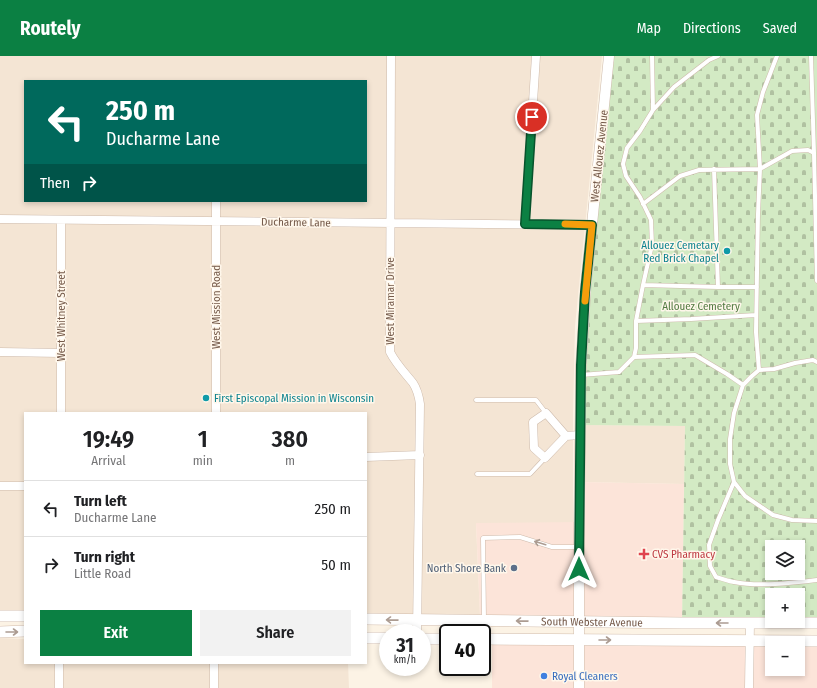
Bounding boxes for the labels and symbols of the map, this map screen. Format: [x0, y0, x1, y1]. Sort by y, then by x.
pin [515, 100, 549, 134]
street label: West Allouez Avenue [588, 109, 611, 203]
street label: Ducharme Lane [261, 215, 331, 230]
place label: Allouez Cemetary Red Brick Chapel [641, 239, 719, 265]
marker: Allouez Cemetary Red Brick Chapel [722, 246, 732, 256]
street label: West Miramar Drive [384, 257, 397, 345]
street label: West Mission Road [210, 265, 223, 349]
street label: West Whitney Street [55, 270, 68, 361]
park label: Allouez Cemetery [662, 300, 740, 313]
place label: First Episcopal Mission in Wisconsin [214, 392, 374, 405]
marker: First Episcopal Mission in Wisconsin [201, 393, 211, 403]
one-way arrow [534, 539, 547, 546]
position arrow [558, 548, 600, 590]
place label: CVS Pharmacy [652, 548, 715, 561]
marker: CVS Pharmacy [639, 549, 649, 559]
place label: North Shore Bank [427, 562, 507, 575]
marker: North Shore Bank [509, 563, 519, 573]
street label: South Webster Avenue [541, 615, 643, 630]
one-way arrow [386, 616, 399, 624]
one-way arrow [516, 617, 529, 625]
one-way arrow [716, 619, 729, 627]
speed limit sign: 40 [439, 624, 491, 676]
one-way arrow [6, 628, 19, 635]
one-way arrow [598, 636, 611, 644]
place label: Royal Cleaners [552, 670, 618, 683]
marker: Royal Cleaners [539, 671, 549, 681]

